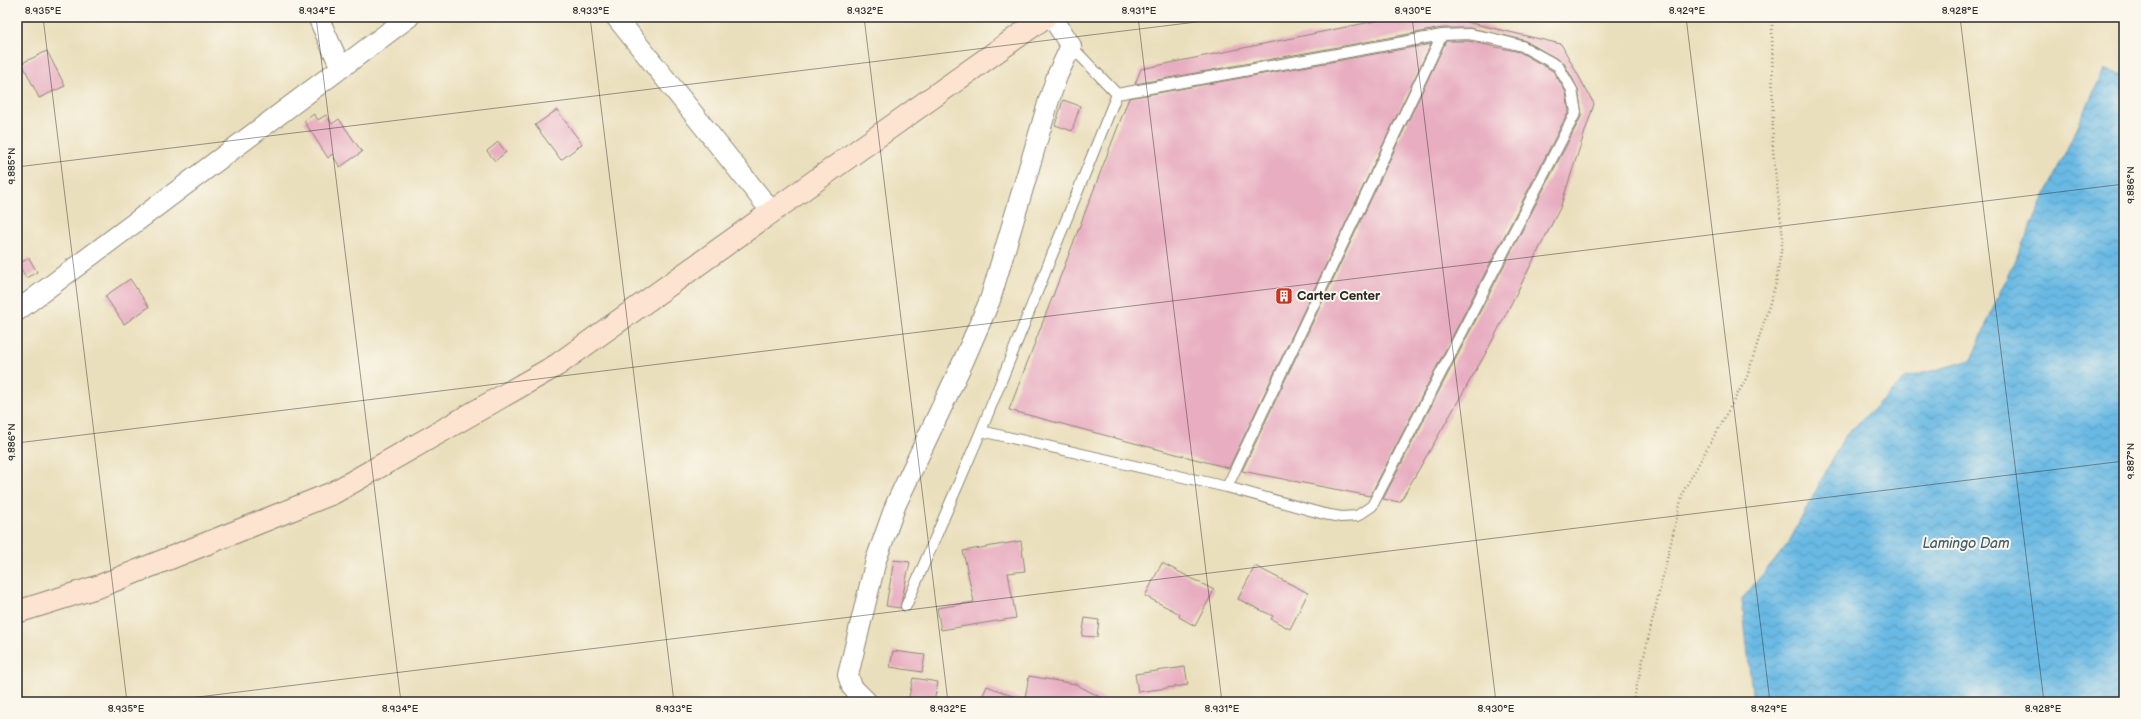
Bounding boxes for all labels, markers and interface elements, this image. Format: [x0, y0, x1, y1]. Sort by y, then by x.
text: 8.935°E [25, 5, 62, 17]
text: 8.934°E [299, 5, 336, 17]
text: 8.933°E [573, 5, 610, 17]
text: 8.932°E [847, 5, 884, 17]
text: 8.931°E [1122, 5, 1157, 17]
text: 8.930°E [1395, 5, 1432, 17]
text: 8.929°E [1669, 5, 1706, 17]
text: 8.928°E [1942, 5, 1979, 17]
text: 9.885°N [6, 147, 18, 185]
text: 9.886°N [2125, 166, 2137, 204]
building icon: Carter Center [1274, 286, 1294, 306]
place label: Carter Center [1297, 288, 1381, 304]
text: 9.886°N [6, 423, 18, 461]
text: 9.887°N [2125, 443, 2137, 479]
water label: Lamingo Dam [1922, 535, 2010, 552]
text: 8.935°E [108, 703, 145, 715]
text: 8.934°E [382, 703, 419, 715]
text: 8.933°E [656, 703, 693, 715]
text: 8.932°E [930, 703, 967, 715]
text: 8.931°E [1205, 703, 1240, 715]
text: 8.930°E [1478, 703, 1515, 715]
text: 8.929°E [1751, 703, 1788, 715]
text: 8.928°E [2025, 703, 2062, 715]

